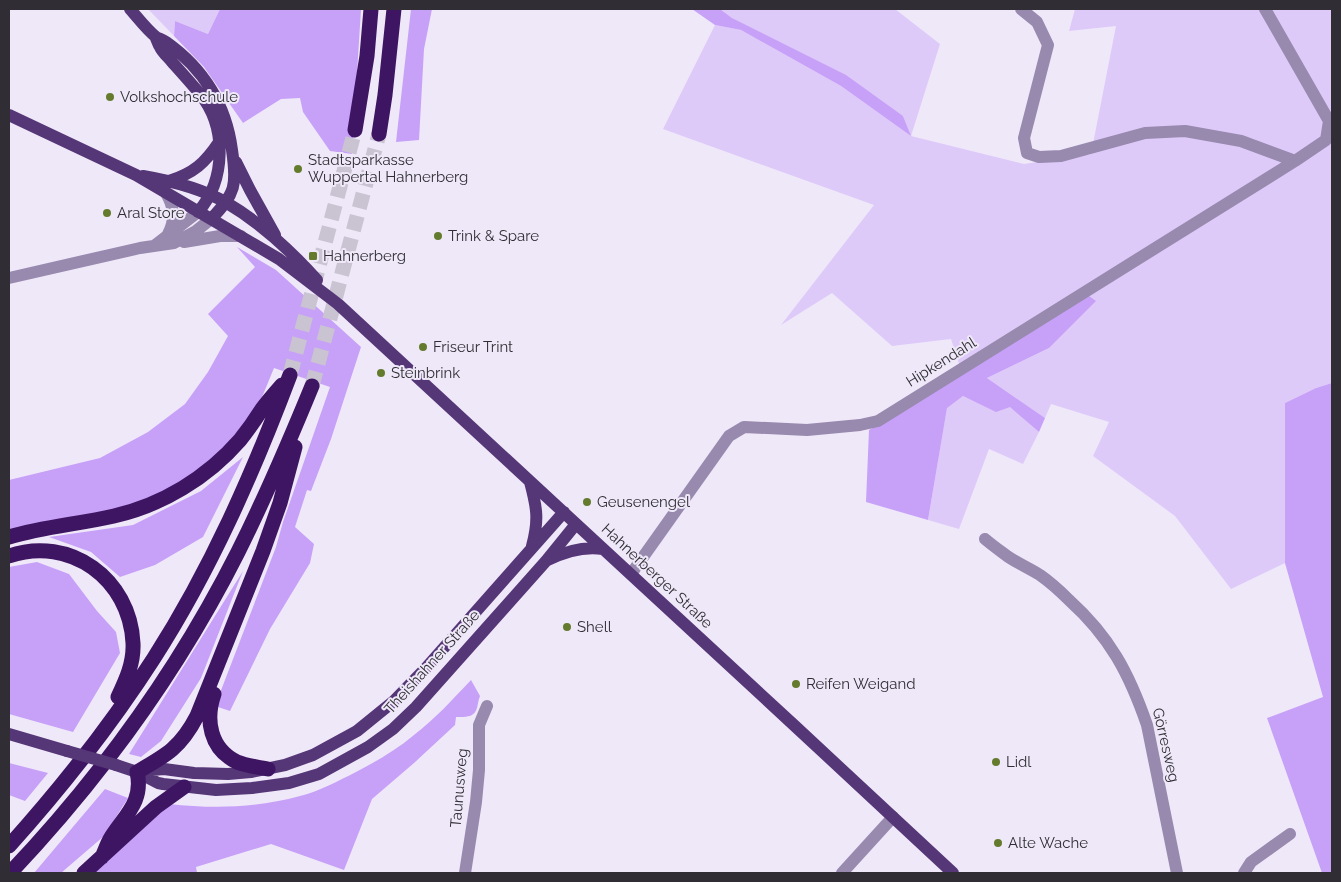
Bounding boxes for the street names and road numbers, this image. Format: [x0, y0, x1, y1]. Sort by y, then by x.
street label: Hipkendahl [903, 333, 980, 391]
street label: Hahnerberger Straße [598, 520, 716, 632]
street label: Theishahner Straße [381, 606, 484, 718]
street label: Görresweg [1149, 706, 1183, 784]
street label: Taunusweg [447, 748, 471, 828]

